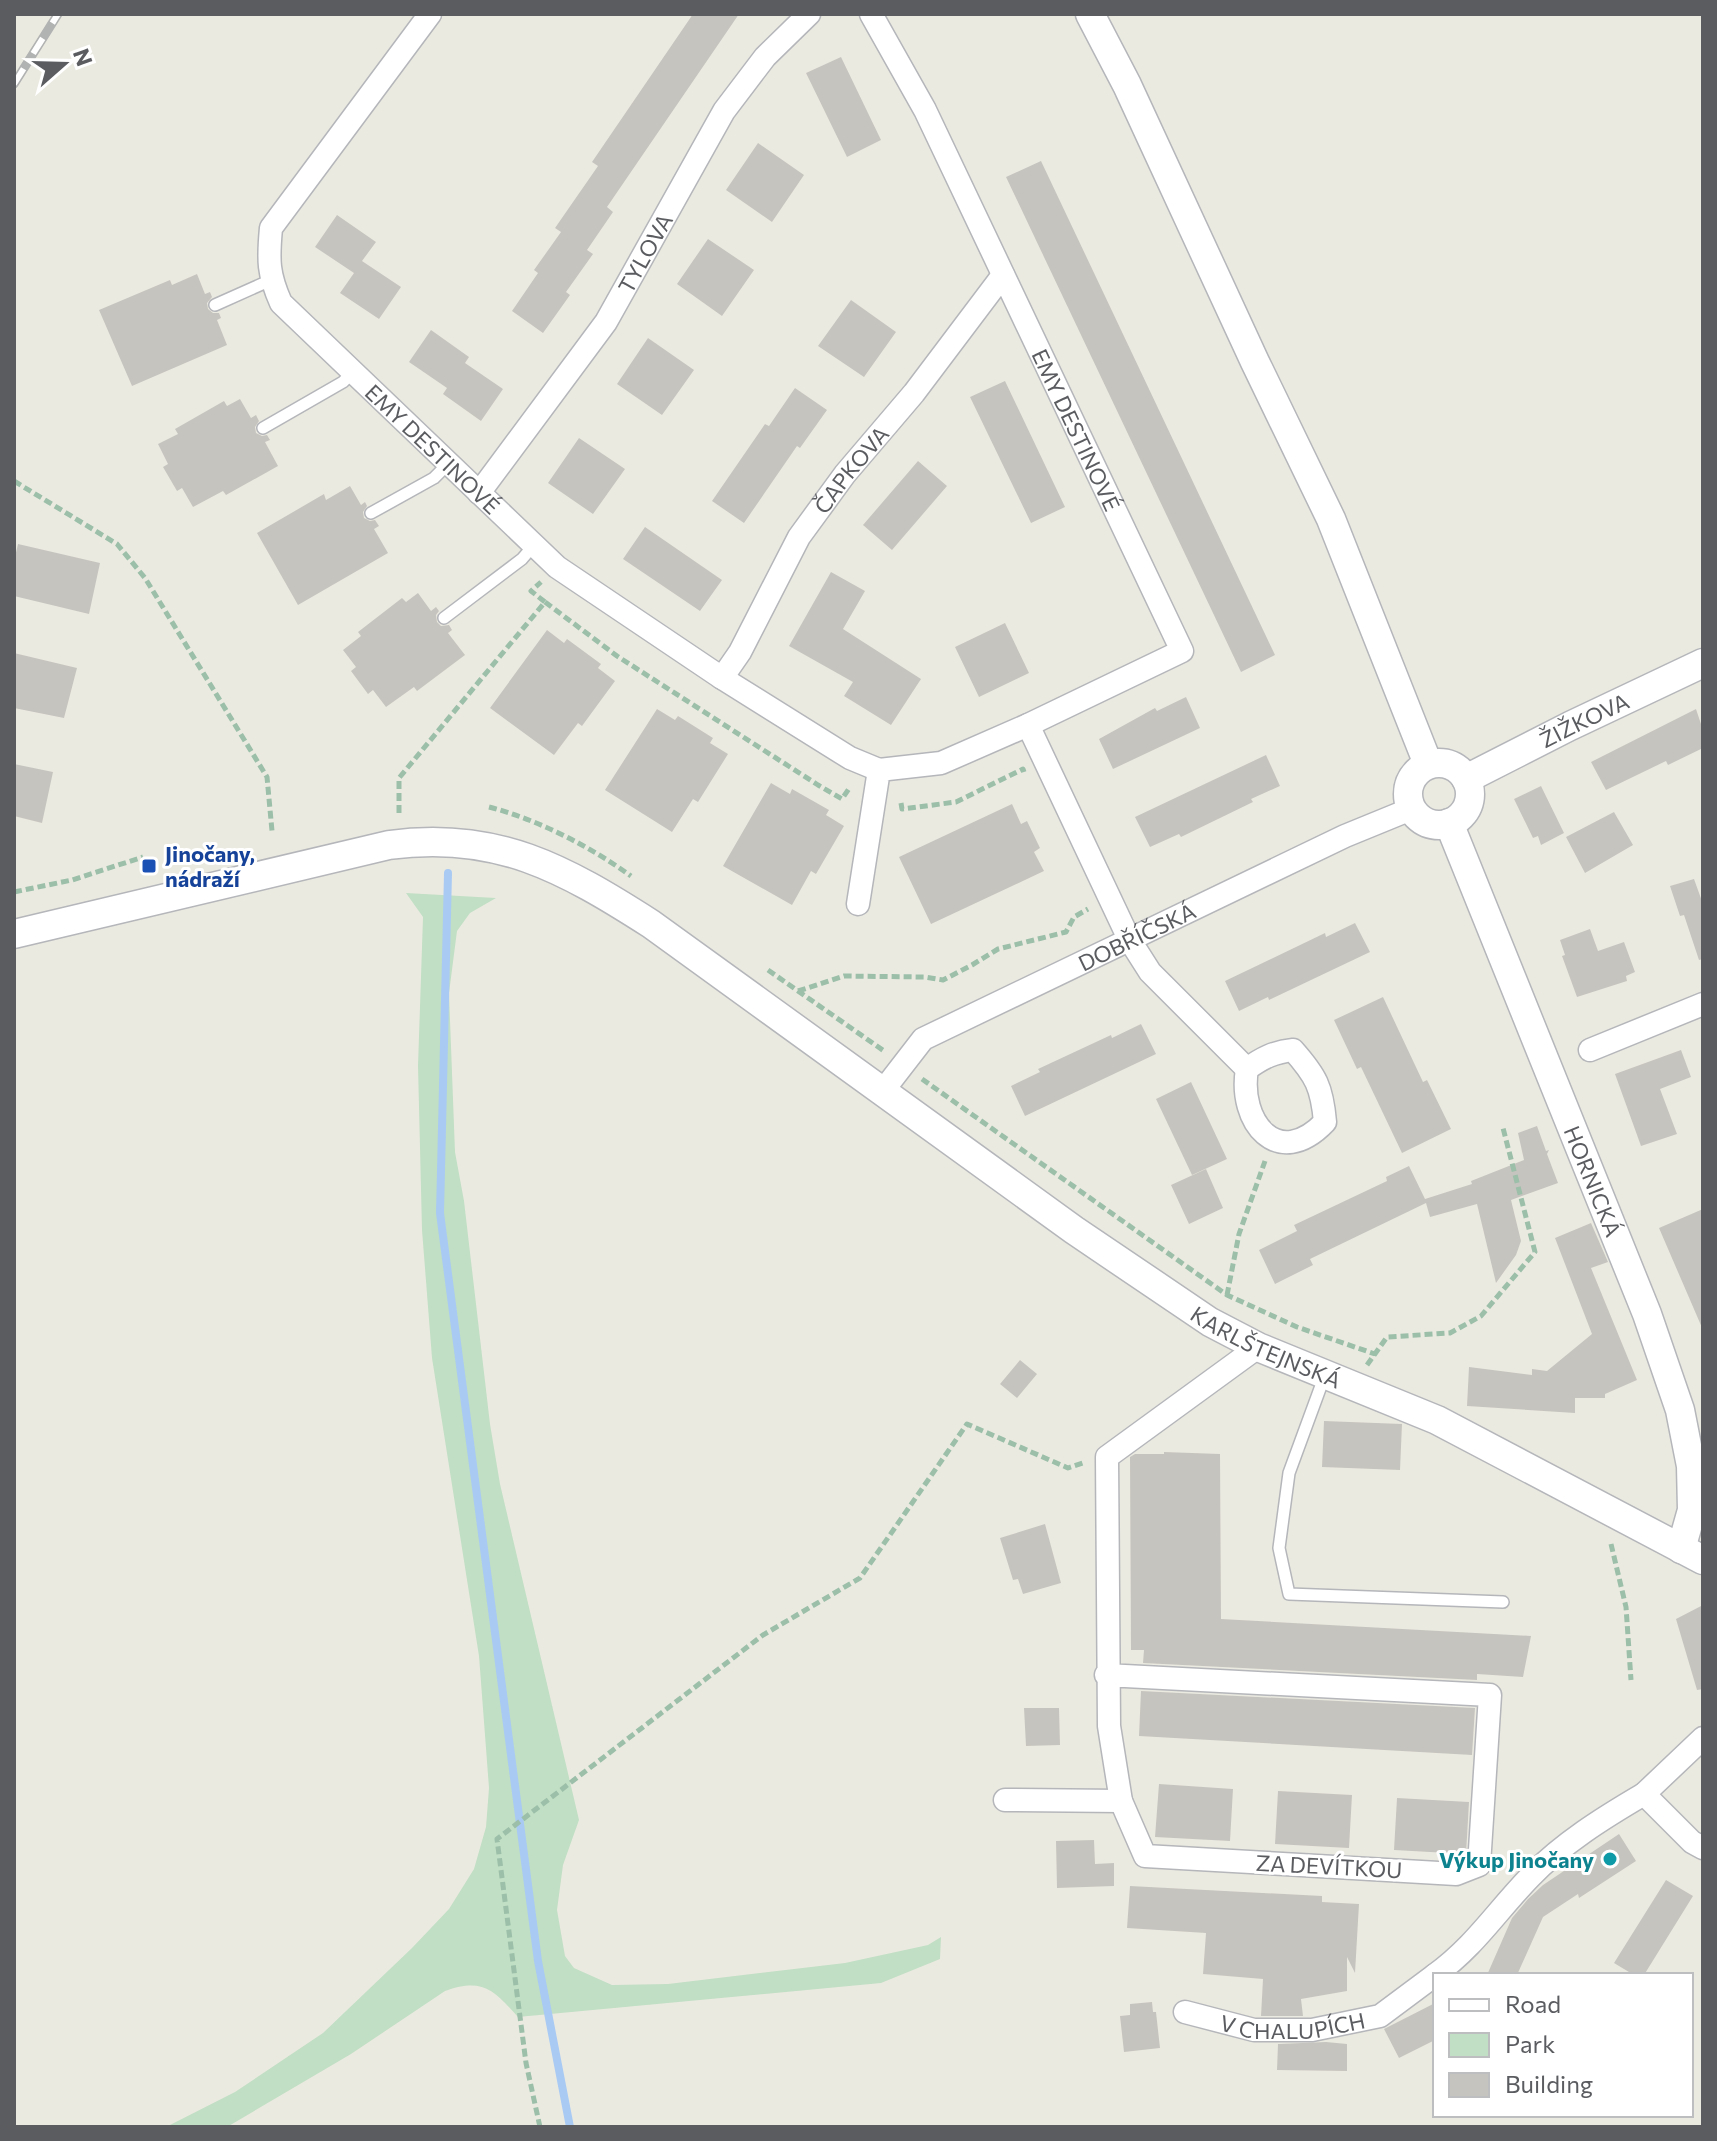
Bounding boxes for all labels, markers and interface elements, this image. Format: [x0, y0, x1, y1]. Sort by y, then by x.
north arrow [24, 24, 104, 104]
text: N [68, 45, 99, 69]
street label: TYLOVA [612, 209, 678, 298]
street label: EMY DESTINOVÉ [1027, 344, 1127, 515]
street label: EMY DESTINOVÉ [360, 378, 506, 519]
street label: ČAPKOVA [808, 420, 894, 518]
street label: ŽIŽKOVA [1535, 687, 1633, 753]
place label: Jinočany, nádraží [165, 840, 255, 892]
marker: Jinočany, nádraží [140, 857, 158, 875]
street label: DOBŘÍČSKÁ [1073, 897, 1200, 976]
street label: HORNICKÁ [1559, 1122, 1628, 1240]
street label: KARLŠTEJNSKÁ [1186, 1300, 1345, 1393]
place label: Výkup Jinočany [1439, 1846, 1594, 1873]
street label: ZA DEVÍTKOU [1255, 1849, 1403, 1883]
marker: Výkup Jinočany [1601, 1850, 1619, 1868]
legend [1433, 1973, 1693, 2117]
text: Road [1505, 1989, 1561, 2018]
street label: V CHALUPÍCH [1217, 2006, 1367, 2044]
text: Park [1505, 2029, 1555, 2058]
text: Building [1505, 2069, 1593, 2098]

